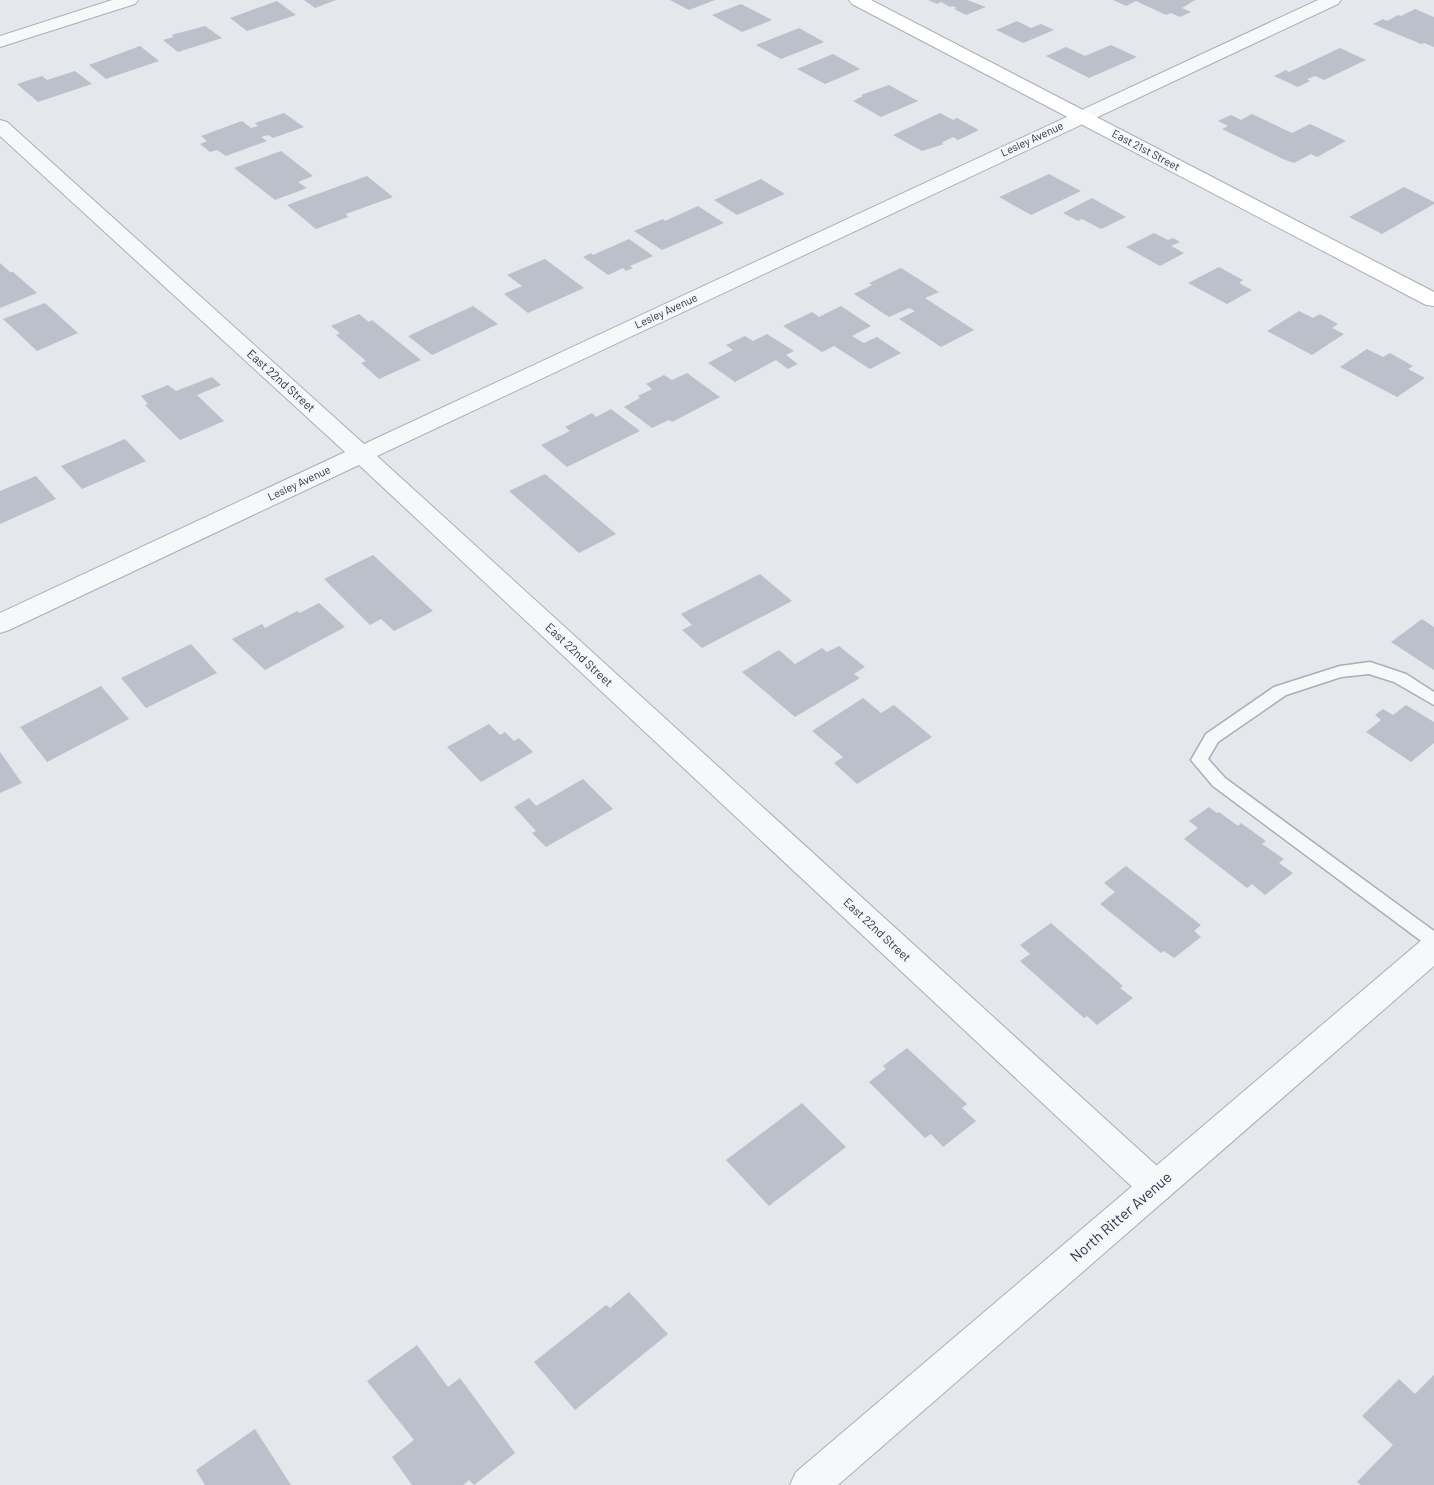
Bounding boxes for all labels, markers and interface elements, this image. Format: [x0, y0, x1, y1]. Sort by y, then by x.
street label: Lesley Avenue [998, 118, 1065, 159]
street label: East 21st Street [1110, 126, 1182, 173]
street label: Lesley Avenue [632, 290, 699, 331]
street label: East 22nd Street [245, 346, 319, 415]
street label: Lesley Avenue [265, 462, 332, 503]
street label: East 22nd Street [543, 620, 616, 689]
street label: East 22nd Street [841, 895, 914, 964]
street label: North Ritter Avenue [1066, 1167, 1175, 1265]

